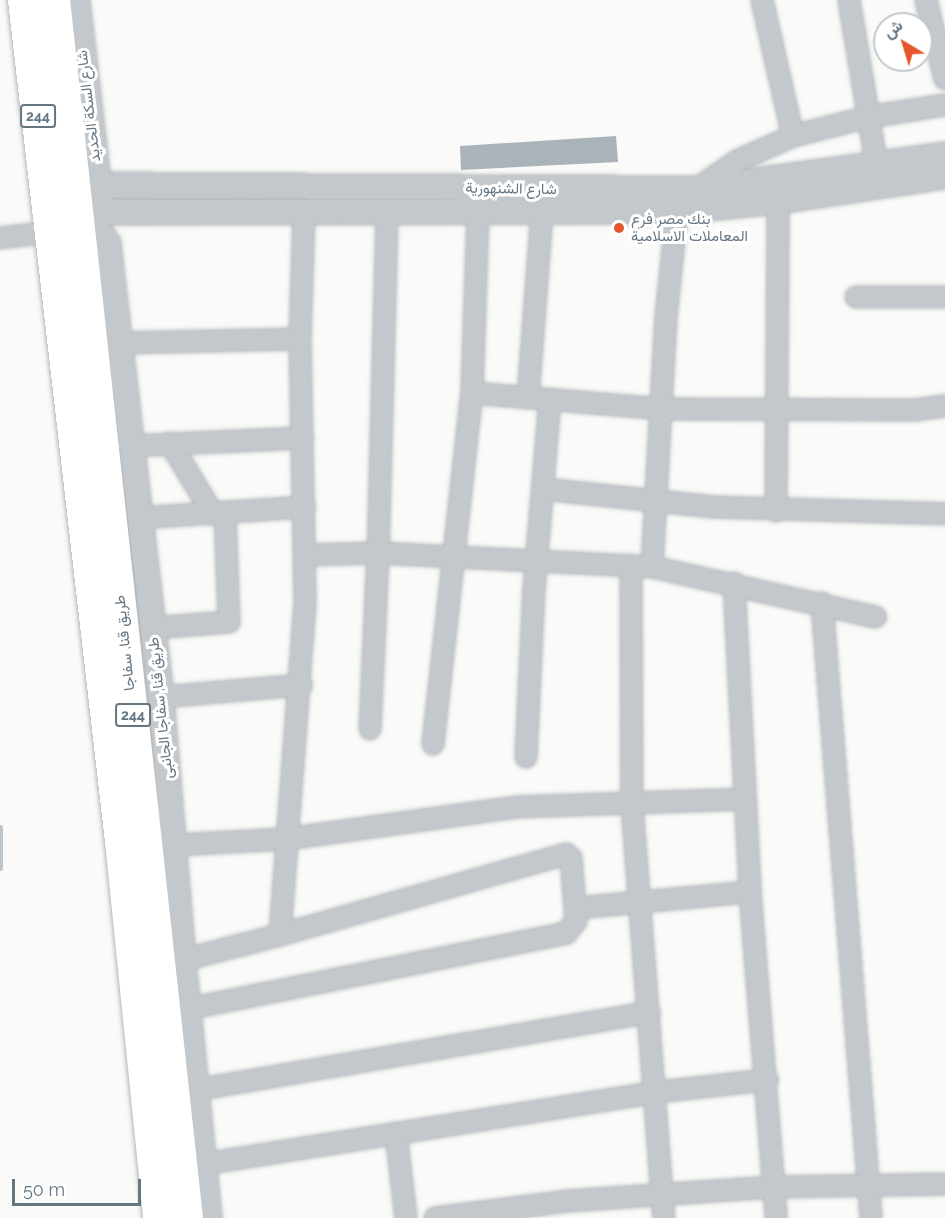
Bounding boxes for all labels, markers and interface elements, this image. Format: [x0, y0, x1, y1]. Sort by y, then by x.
north arrow [873, 12, 933, 72]
text: ش [879, 16, 906, 42]
street label: شارع السكة الحديد [73, 49, 105, 163]
road number: 244 [20, 105, 56, 127]
street label: شارع الشنهورية [465, 179, 557, 199]
place label: بنك مصر فرع المعاملات الاسلامية [631, 210, 748, 245]
marker: بنك مصر فرع المعاملات الاسلامية [612, 221, 626, 235]
street label: طريق قنا, سفاجا [111, 594, 139, 692]
street label: طريق قنا, سفاجا الجانبى [145, 636, 177, 780]
road number: 244 [115, 704, 151, 726]
scale bar [15, 1167, 144, 1205]
text: 50 m [23, 1179, 65, 1200]

